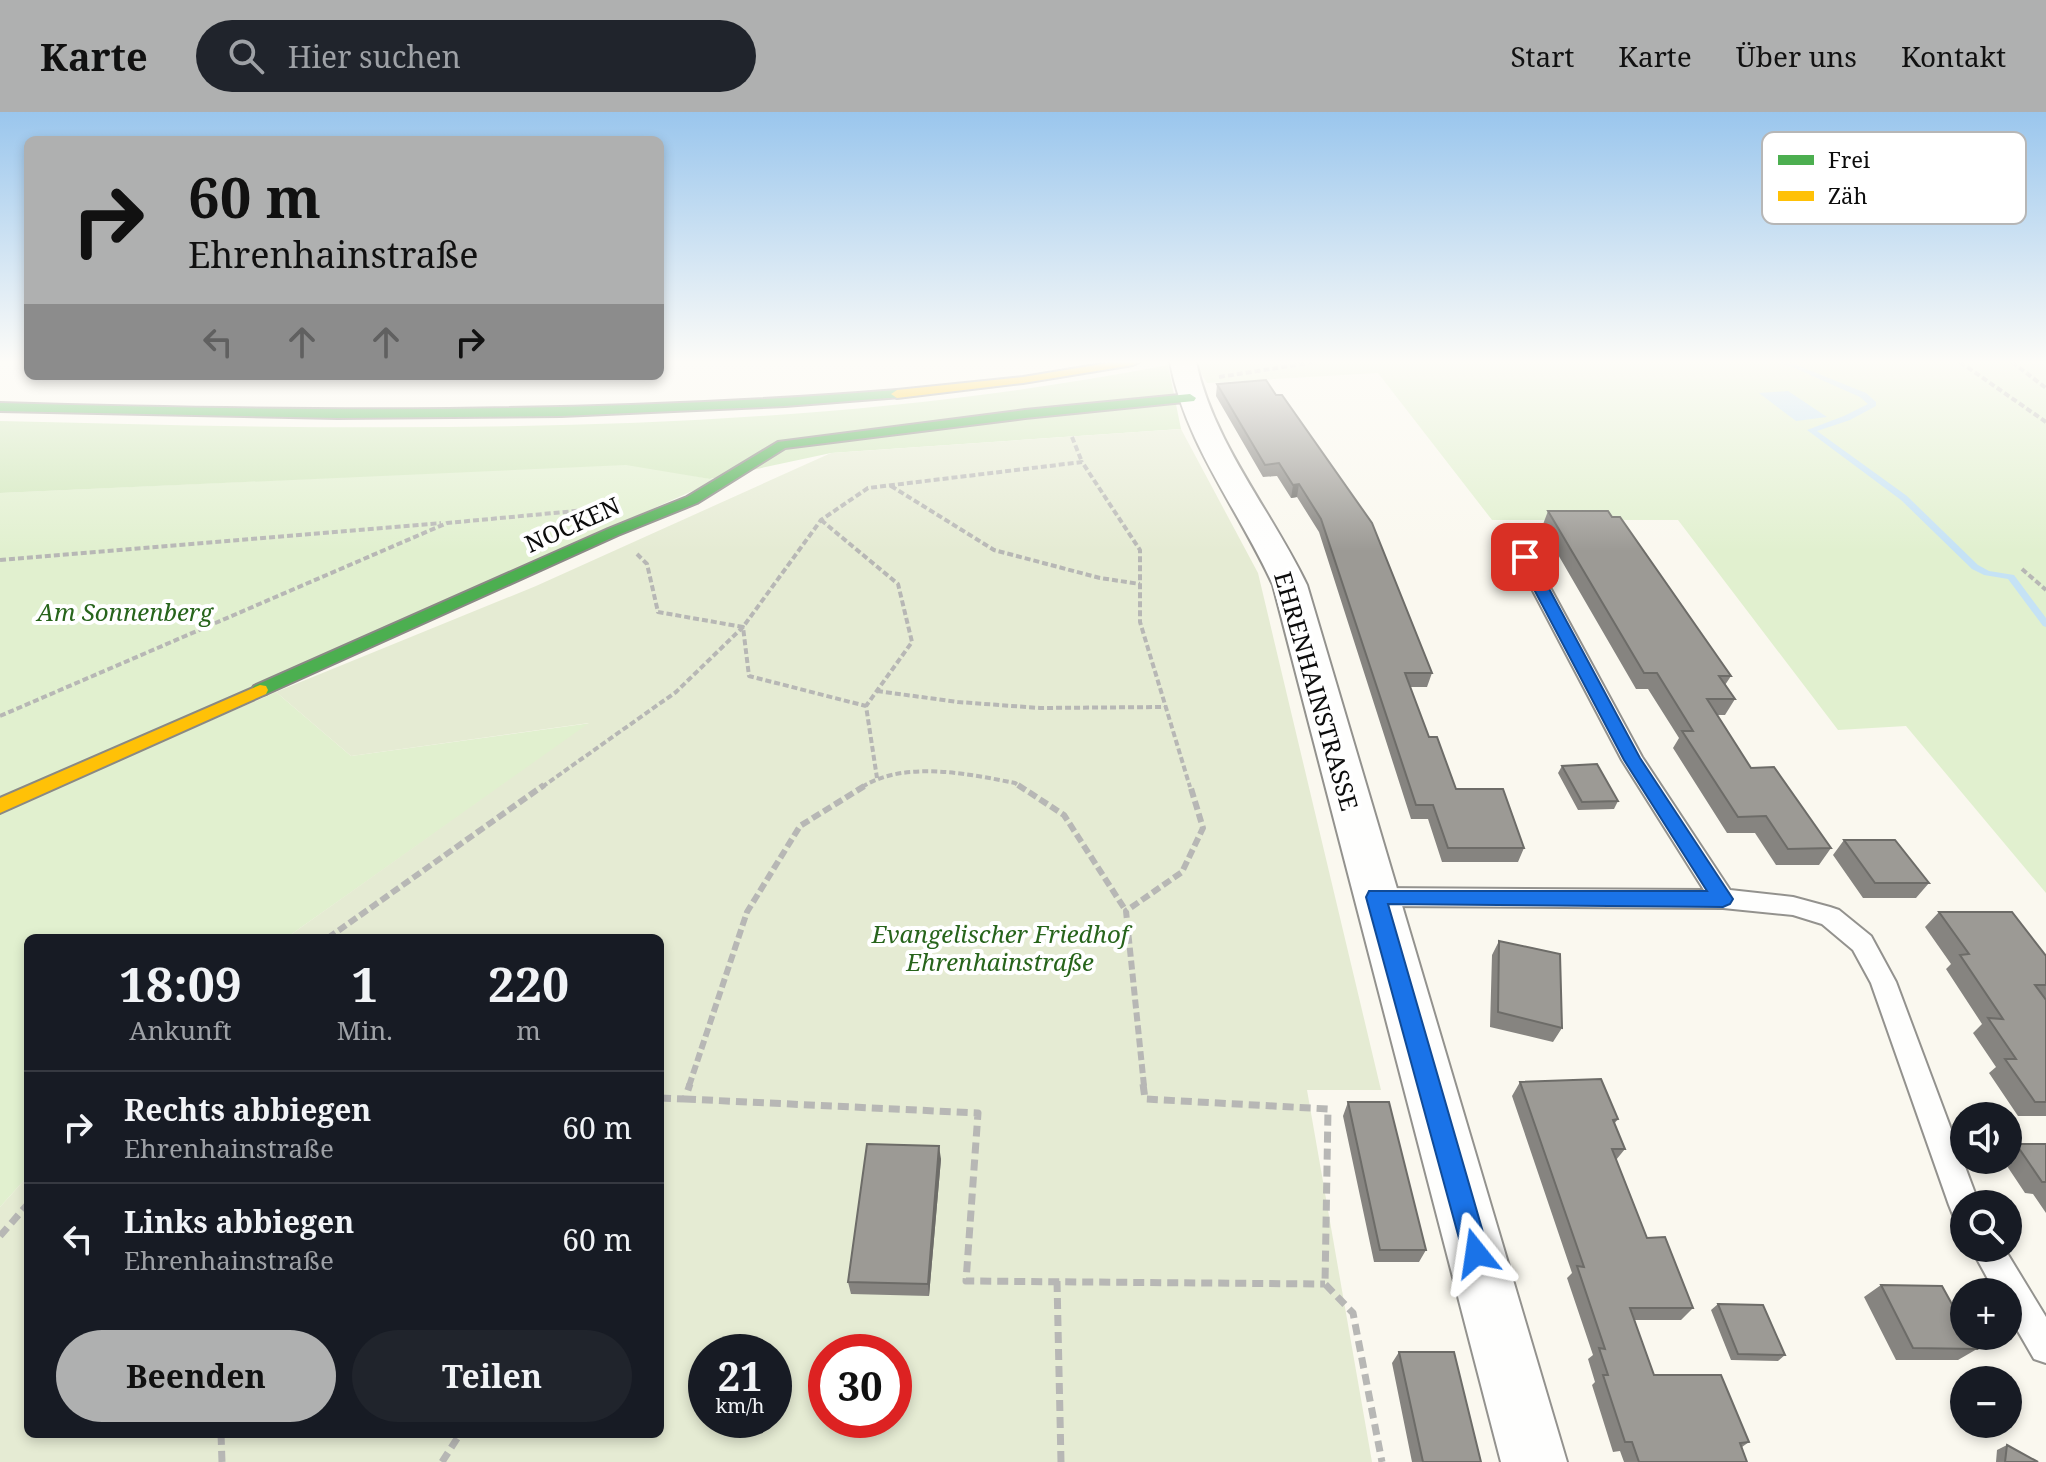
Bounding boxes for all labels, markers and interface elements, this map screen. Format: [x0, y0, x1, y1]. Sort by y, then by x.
search box [196, 20, 756, 92]
text: Karte [40, 30, 148, 82]
icon: search [224, 34, 268, 78]
text: Hier suchen [288, 36, 461, 77]
text: Start [1510, 37, 1574, 75]
text: Karte [1618, 37, 1692, 75]
text: Über uns [1736, 37, 1857, 75]
text: Kontakt [1901, 37, 2006, 75]
legend [1762, 132, 2026, 224]
text: Frei [1828, 144, 1870, 174]
text: 60 m [188, 158, 321, 234]
icon: right [56, 168, 160, 272]
text: Zäh [1828, 180, 1867, 210]
text: Ehrenhainstraße [188, 230, 479, 279]
icon: left [196, 320, 240, 364]
icon: ahead [280, 320, 324, 364]
icon: ahead [364, 320, 408, 364]
icon: right [448, 320, 492, 364]
street label: NOCKEN [519, 488, 625, 560]
pin [1491, 523, 1559, 591]
icon: arrive [1503, 535, 1547, 579]
street label: EHRENHAINSTRASSE [1267, 568, 1367, 814]
park label: Am Sonnenberg [35, 595, 215, 628]
park label: Evangelischer Friedhof Ehrenhainstraße [871, 917, 1133, 978]
text: 18:09 [119, 951, 242, 1016]
text: 1 [351, 951, 378, 1016]
text: 220 [488, 951, 569, 1016]
text: Ankunft [129, 1012, 232, 1048]
text: Min. [337, 1012, 393, 1048]
text: m [516, 1012, 541, 1048]
text: Rechts abbiegen [124, 1089, 371, 1130]
map controls [1950, 1102, 2022, 1438]
button: sound [1950, 1102, 2022, 1174]
icon: right [56, 1105, 100, 1149]
text: 60 m [562, 1107, 632, 1148]
text: Ehrenhainstraße [124, 1130, 334, 1166]
button: search [1950, 1190, 2022, 1262]
text: Links abbiegen [124, 1201, 354, 1242]
position arrow [1434, 1211, 1518, 1295]
icon: left [56, 1217, 100, 1261]
text: 60 m [562, 1219, 632, 1260]
text: Ehrenhainstraße [124, 1242, 334, 1278]
button: + [1950, 1278, 2022, 1350]
button: Beenden [56, 1330, 336, 1422]
button: Teilen [352, 1330, 632, 1422]
speed limit sign: 30 [808, 1334, 912, 1438]
text: 21 [717, 1348, 763, 1403]
button: − [1950, 1366, 2022, 1438]
text: km/h [715, 1392, 765, 1419]

